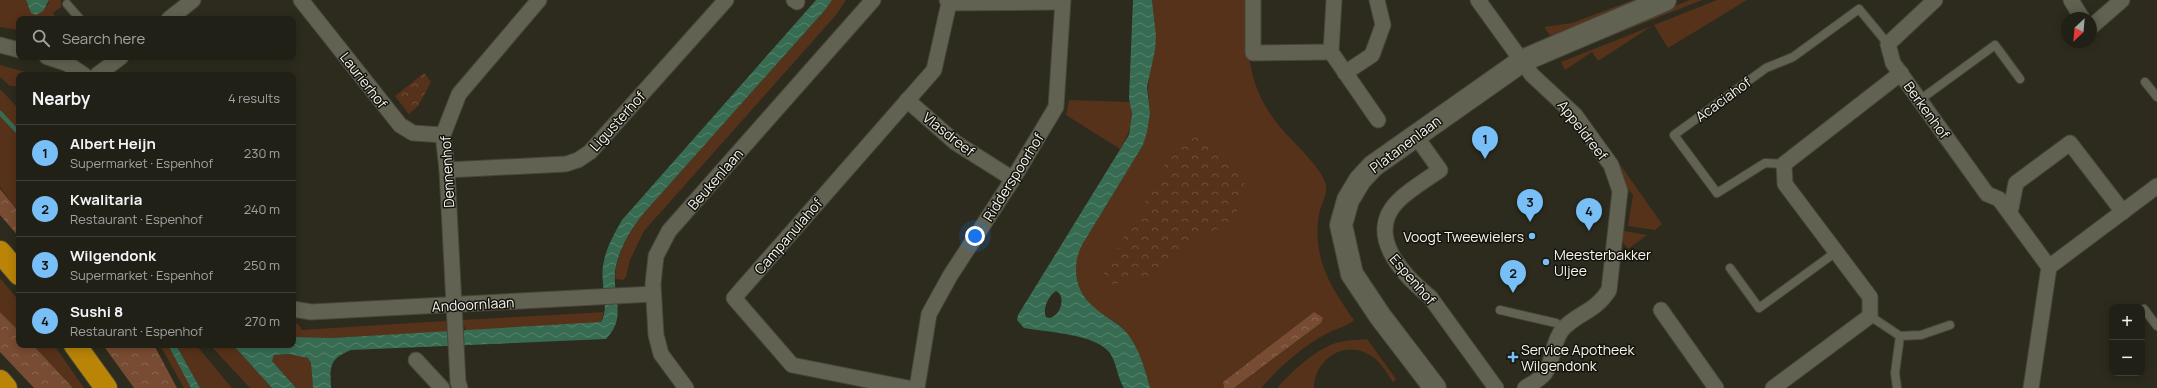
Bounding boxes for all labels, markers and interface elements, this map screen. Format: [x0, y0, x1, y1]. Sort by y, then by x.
north arrow [2061, 12, 2097, 48]
search box [16, 16, 296, 60]
icon: search [30, 27, 52, 49]
text: Search here [62, 28, 145, 49]
street label: Laurierhof [336, 48, 392, 112]
street label: Acaciahof [1691, 72, 1755, 126]
street label: Berkenhof [1900, 78, 1954, 142]
text: Nearby [32, 87, 90, 110]
street label: Ligusterhof [585, 87, 649, 155]
text: 4 results [228, 89, 280, 107]
street label: Appeldreef [1554, 96, 1612, 164]
street label: Vlasdreef [919, 108, 979, 160]
street label: Platanenlaan [1366, 111, 1444, 177]
pin: 1 [1472, 126, 1498, 159]
street label: Ridderspoorhof [978, 129, 1048, 225]
text: Albert Heijn [70, 133, 156, 154]
street label: Dennenhof [436, 136, 458, 208]
text: 1 [42, 144, 48, 162]
text: 230 m [244, 144, 280, 162]
street label: Beukenlaan [683, 144, 747, 214]
text: Supermarket · Espenhof [70, 154, 213, 172]
text: Kwalitaria [70, 189, 142, 210]
pin: 3 [1517, 189, 1543, 222]
street label: Campanulahof [750, 194, 826, 278]
pin: 4 [1576, 198, 1602, 231]
text: 2 [41, 200, 49, 218]
text: 240 m [244, 200, 280, 218]
text: Restaurant · Espenhof [70, 210, 203, 228]
your location [965, 226, 985, 246]
place label: Voogt Tweewielers [1403, 227, 1524, 246]
marker: Voogt Tweewielers [1527, 231, 1537, 241]
text: Wilgendonk [70, 245, 156, 266]
place label: Meesterbakker Uljee [1554, 245, 1651, 280]
street label: Espenhof [1386, 250, 1440, 308]
text: 3 [41, 256, 49, 274]
text: 250 m [244, 256, 280, 274]
marker: Meesterbakker Uljee [1541, 257, 1551, 267]
pin: 2 [1500, 260, 1526, 293]
text: Supermarket · Espenhof [70, 266, 213, 284]
street label: Andoornlaan [431, 292, 515, 316]
text: Sushi 8 [70, 301, 123, 322]
map controls [2109, 304, 2145, 376]
button: + [2109, 304, 2145, 340]
text: 4 [41, 312, 49, 330]
text: 270 m [245, 312, 280, 330]
text: Restaurant · Espenhof [70, 322, 203, 340]
place label: Service Apotheek Wilgendonk [1521, 340, 1635, 375]
button: − [2109, 340, 2145, 376]
marker: Service Apotheek Wilgendonk [1508, 352, 1518, 362]

